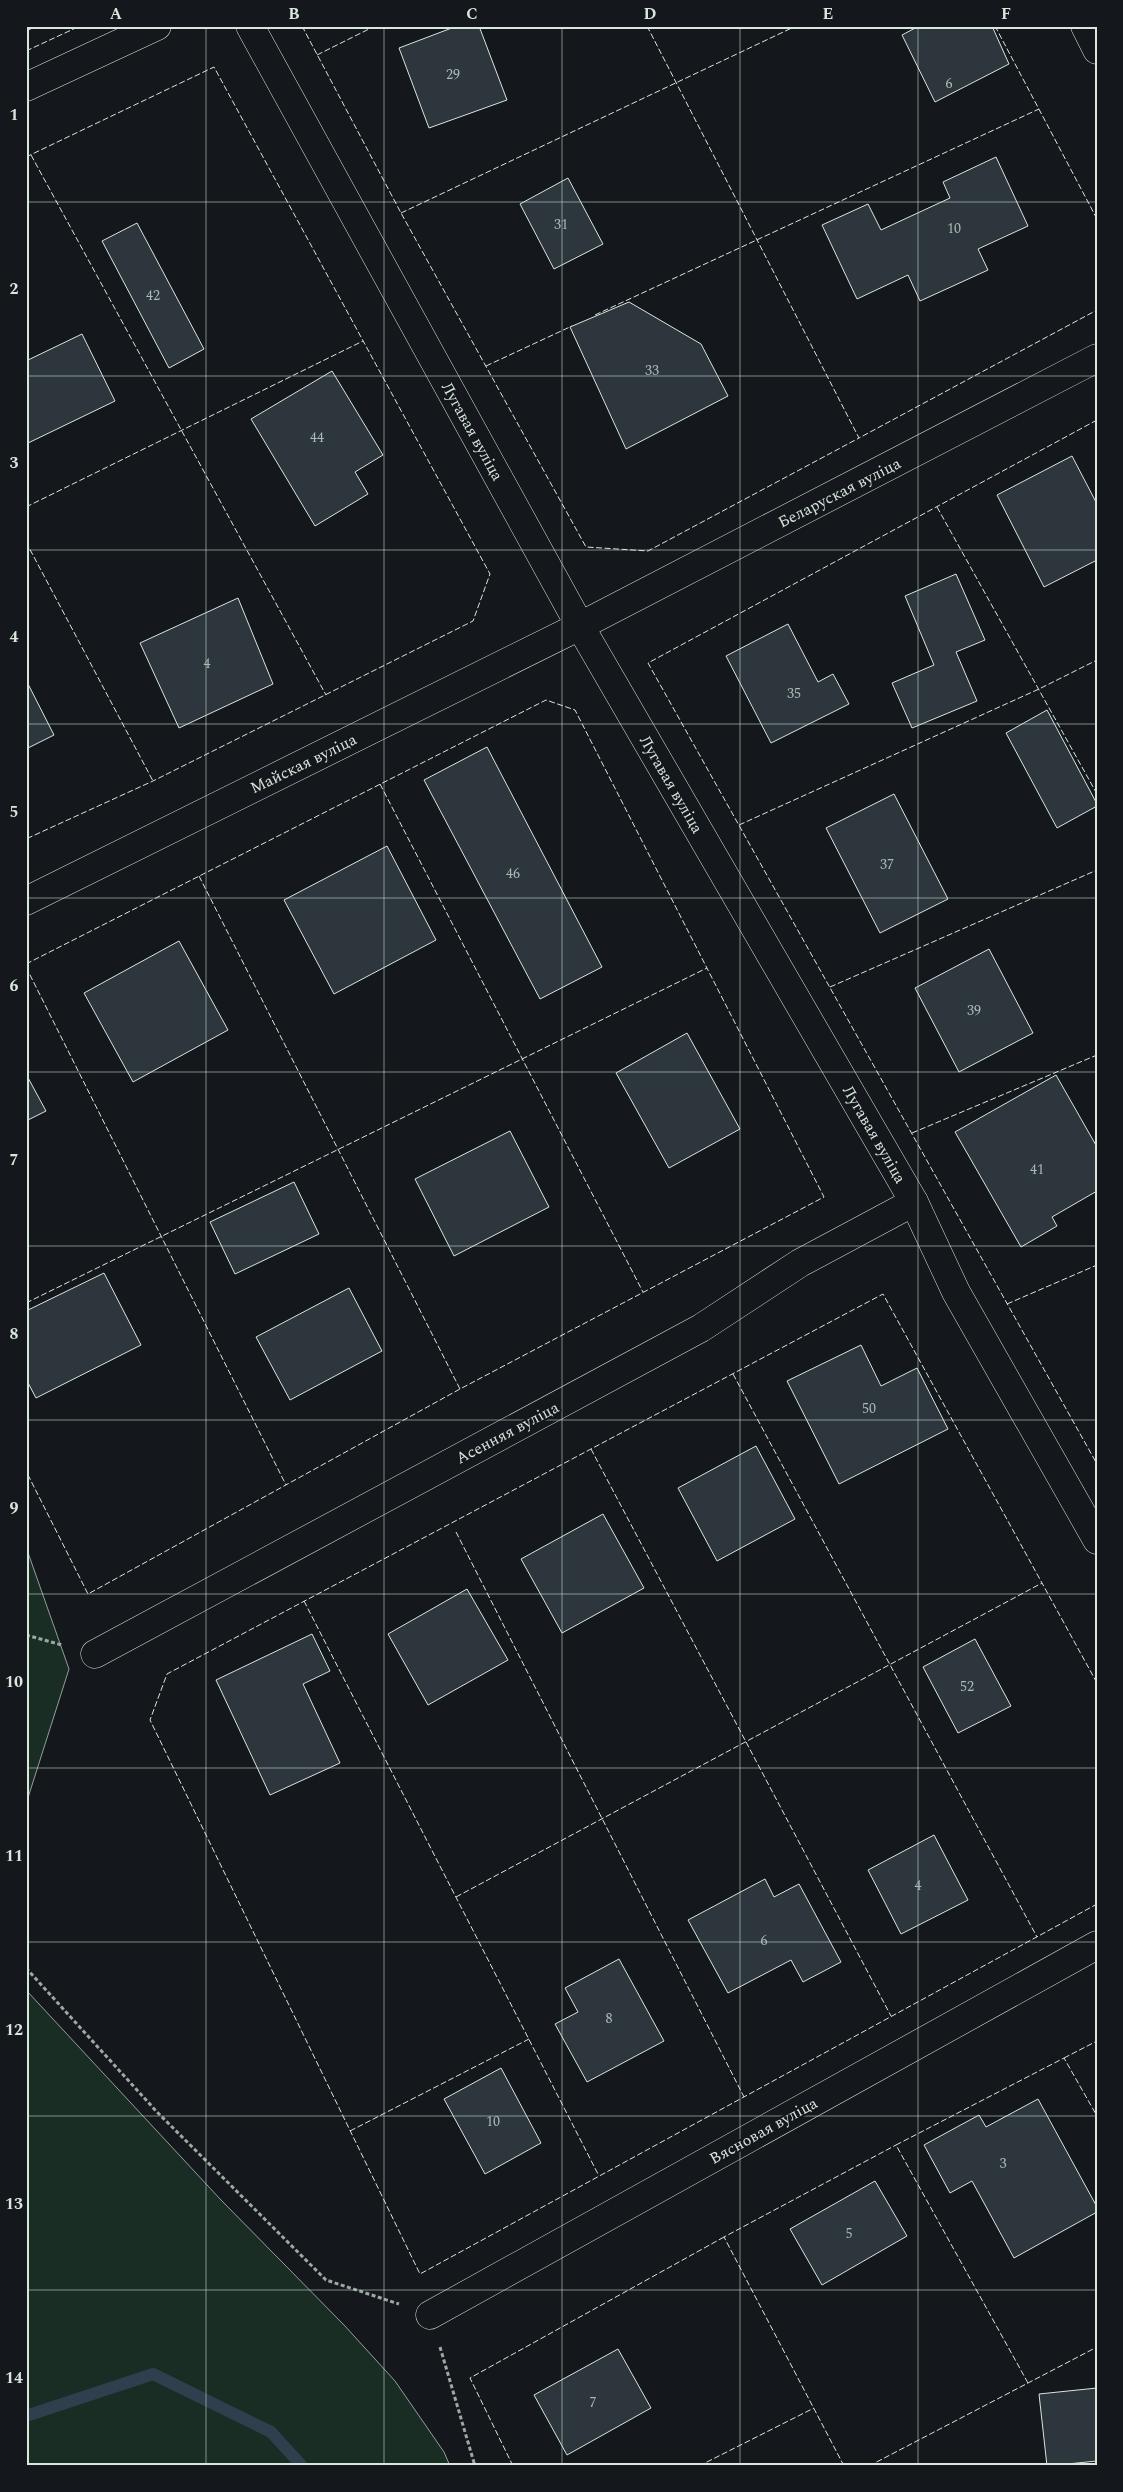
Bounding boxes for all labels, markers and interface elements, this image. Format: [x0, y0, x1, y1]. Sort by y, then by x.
text: A [110, 2, 123, 26]
text: B [288, 2, 300, 26]
text: C [466, 2, 478, 26]
text: D [644, 2, 657, 26]
text: E [823, 2, 833, 26]
text: F [1001, 2, 1011, 26]
house number: 29 [446, 64, 460, 85]
house number: 6 [946, 73, 953, 94]
text: 1 [10, 103, 18, 127]
house number: 31 [554, 214, 568, 235]
house number: 10 [947, 218, 961, 239]
text: 2 [10, 277, 19, 301]
house number: 42 [146, 285, 160, 306]
house number: 33 [645, 360, 659, 381]
street label: Лугавая вуліца [435, 378, 509, 485]
house number: 44 [310, 427, 324, 448]
text: 3 [10, 451, 19, 475]
street label: Беларуская вуліца [774, 451, 905, 534]
text: 4 [10, 625, 19, 649]
house number: 4 [204, 653, 211, 674]
house number: 35 [787, 683, 801, 704]
street label: Майская вуліца [246, 728, 361, 800]
street label: Лугавая вуліца [633, 731, 709, 838]
text: 5 [10, 800, 18, 824]
house number: 37 [880, 854, 894, 875]
house number: 46 [506, 863, 520, 884]
text: 6 [10, 974, 19, 998]
house number: 39 [967, 1000, 981, 1021]
street label: Лугавая вуліца [836, 1081, 912, 1188]
text: 7 [10, 1148, 19, 1172]
house number: 41 [1030, 1159, 1044, 1180]
text: 8 [10, 1322, 19, 1346]
street label: Асенняя вуліца [452, 1395, 563, 1470]
house number: 50 [862, 1398, 876, 1419]
text: 9 [10, 1496, 19, 1520]
text: 10 [5, 1670, 23, 1694]
house number: 52 [960, 1676, 974, 1697]
text: 11 [5, 1844, 23, 1868]
house number: 4 [915, 1875, 922, 1896]
house number: 6 [761, 1930, 768, 1951]
house number: 8 [606, 2008, 613, 2029]
text: 12 [5, 2018, 23, 2042]
street label: Вясновая вуліца [705, 2091, 822, 2171]
house number: 10 [486, 2111, 500, 2132]
house number: 3 [1000, 2153, 1007, 2174]
text: 13 [5, 2192, 23, 2216]
house number: 5 [846, 2223, 853, 2244]
text: 14 [5, 2366, 23, 2390]
house number: 7 [590, 2392, 597, 2413]

